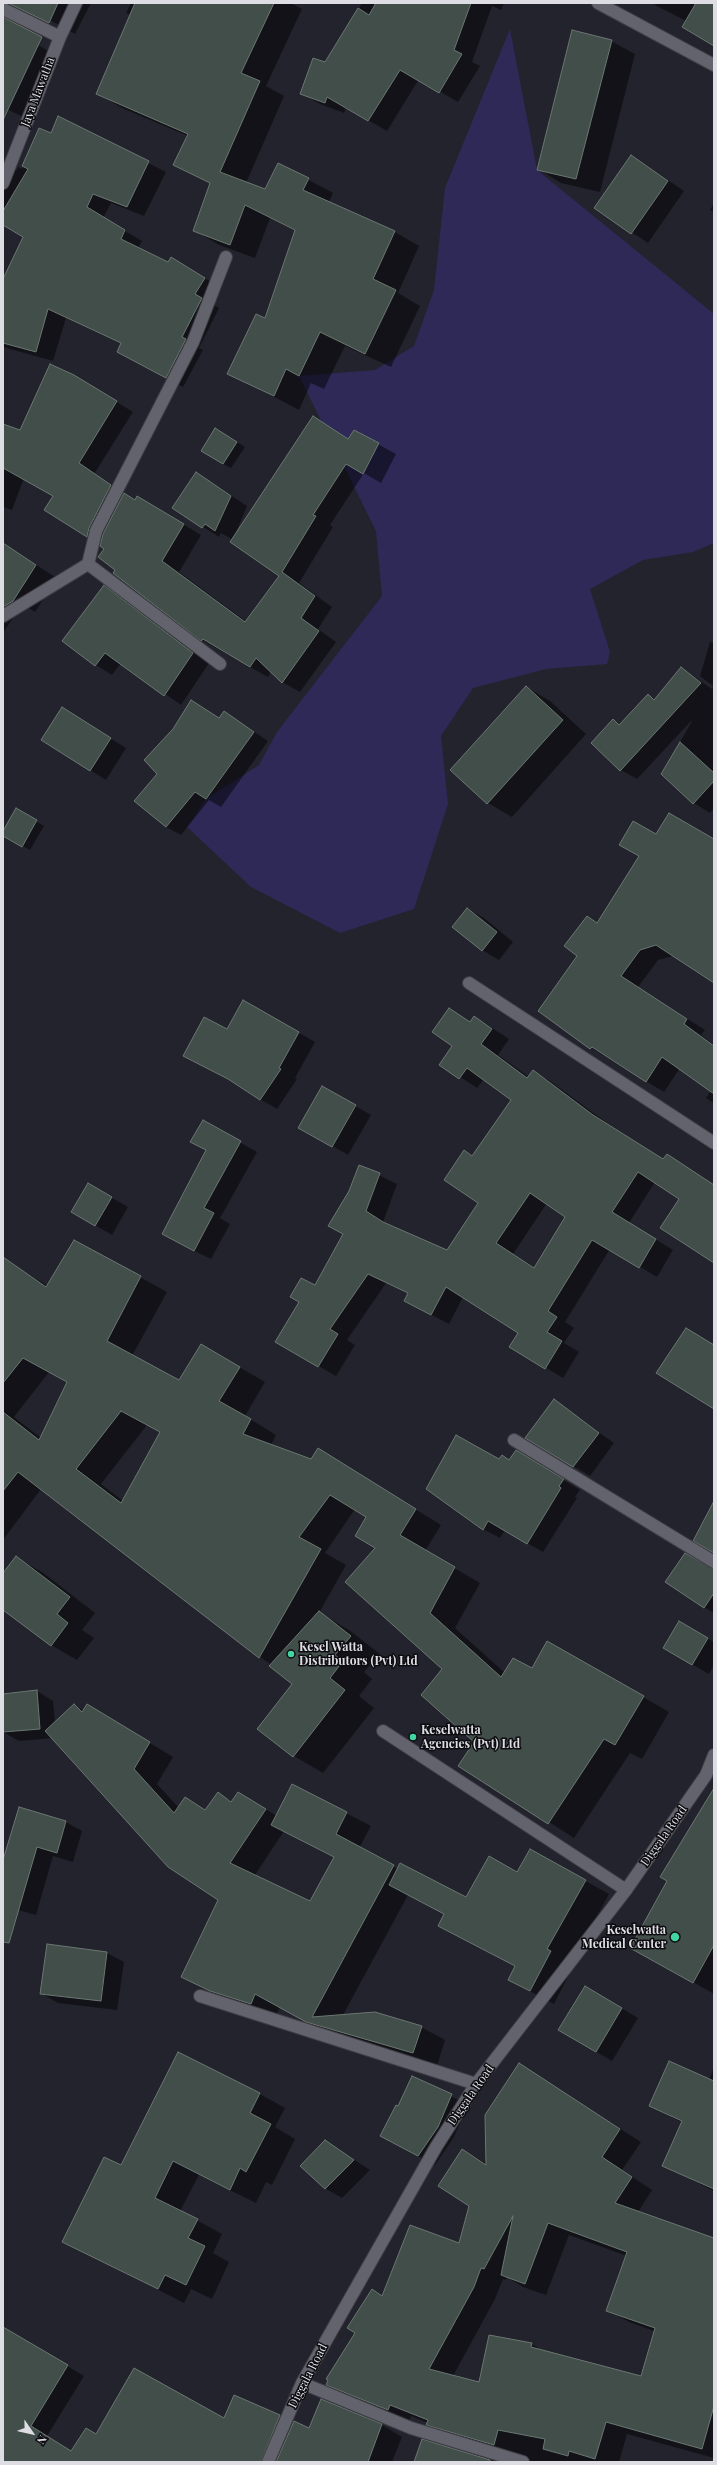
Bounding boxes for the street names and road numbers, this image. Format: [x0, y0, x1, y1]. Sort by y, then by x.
street label: Jaya Mawatha [18, 55, 58, 129]
street label: Diggala Road [638, 1803, 690, 1869]
street label: Diggala Road [445, 2062, 497, 2128]
street label: Diggala Road [286, 2341, 330, 2411]

